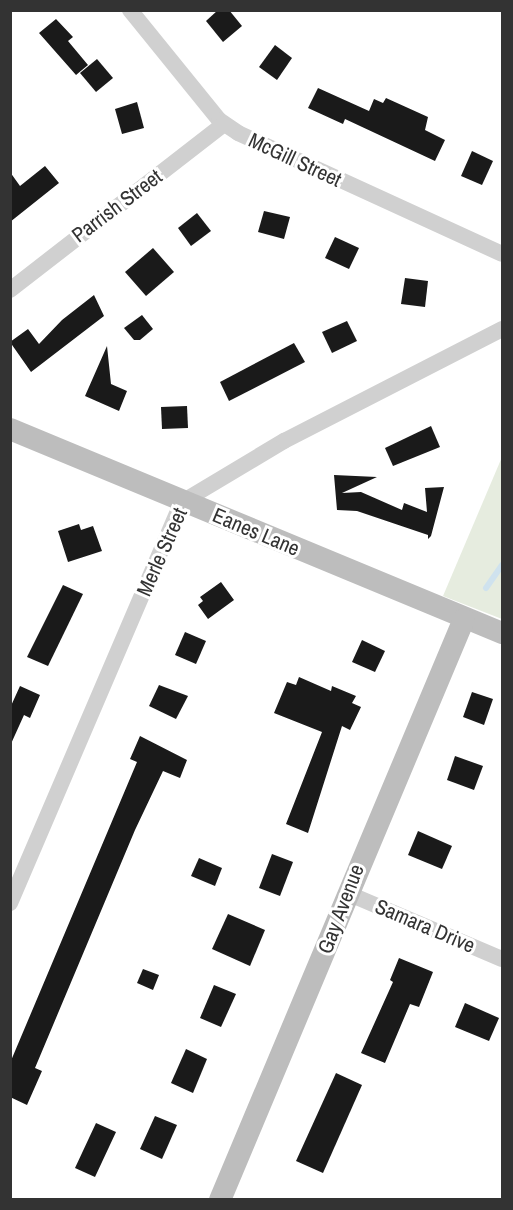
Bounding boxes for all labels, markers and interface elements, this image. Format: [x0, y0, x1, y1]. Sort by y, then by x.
street label: McGill Street [245, 128, 345, 192]
street label: Parrish Street [67, 164, 167, 248]
street label: Eanes Lane [209, 502, 303, 562]
street label: Merle Street [131, 504, 193, 600]
street label: Gay Avenue [312, 860, 370, 958]
street label: Samara Drive [371, 894, 479, 958]

